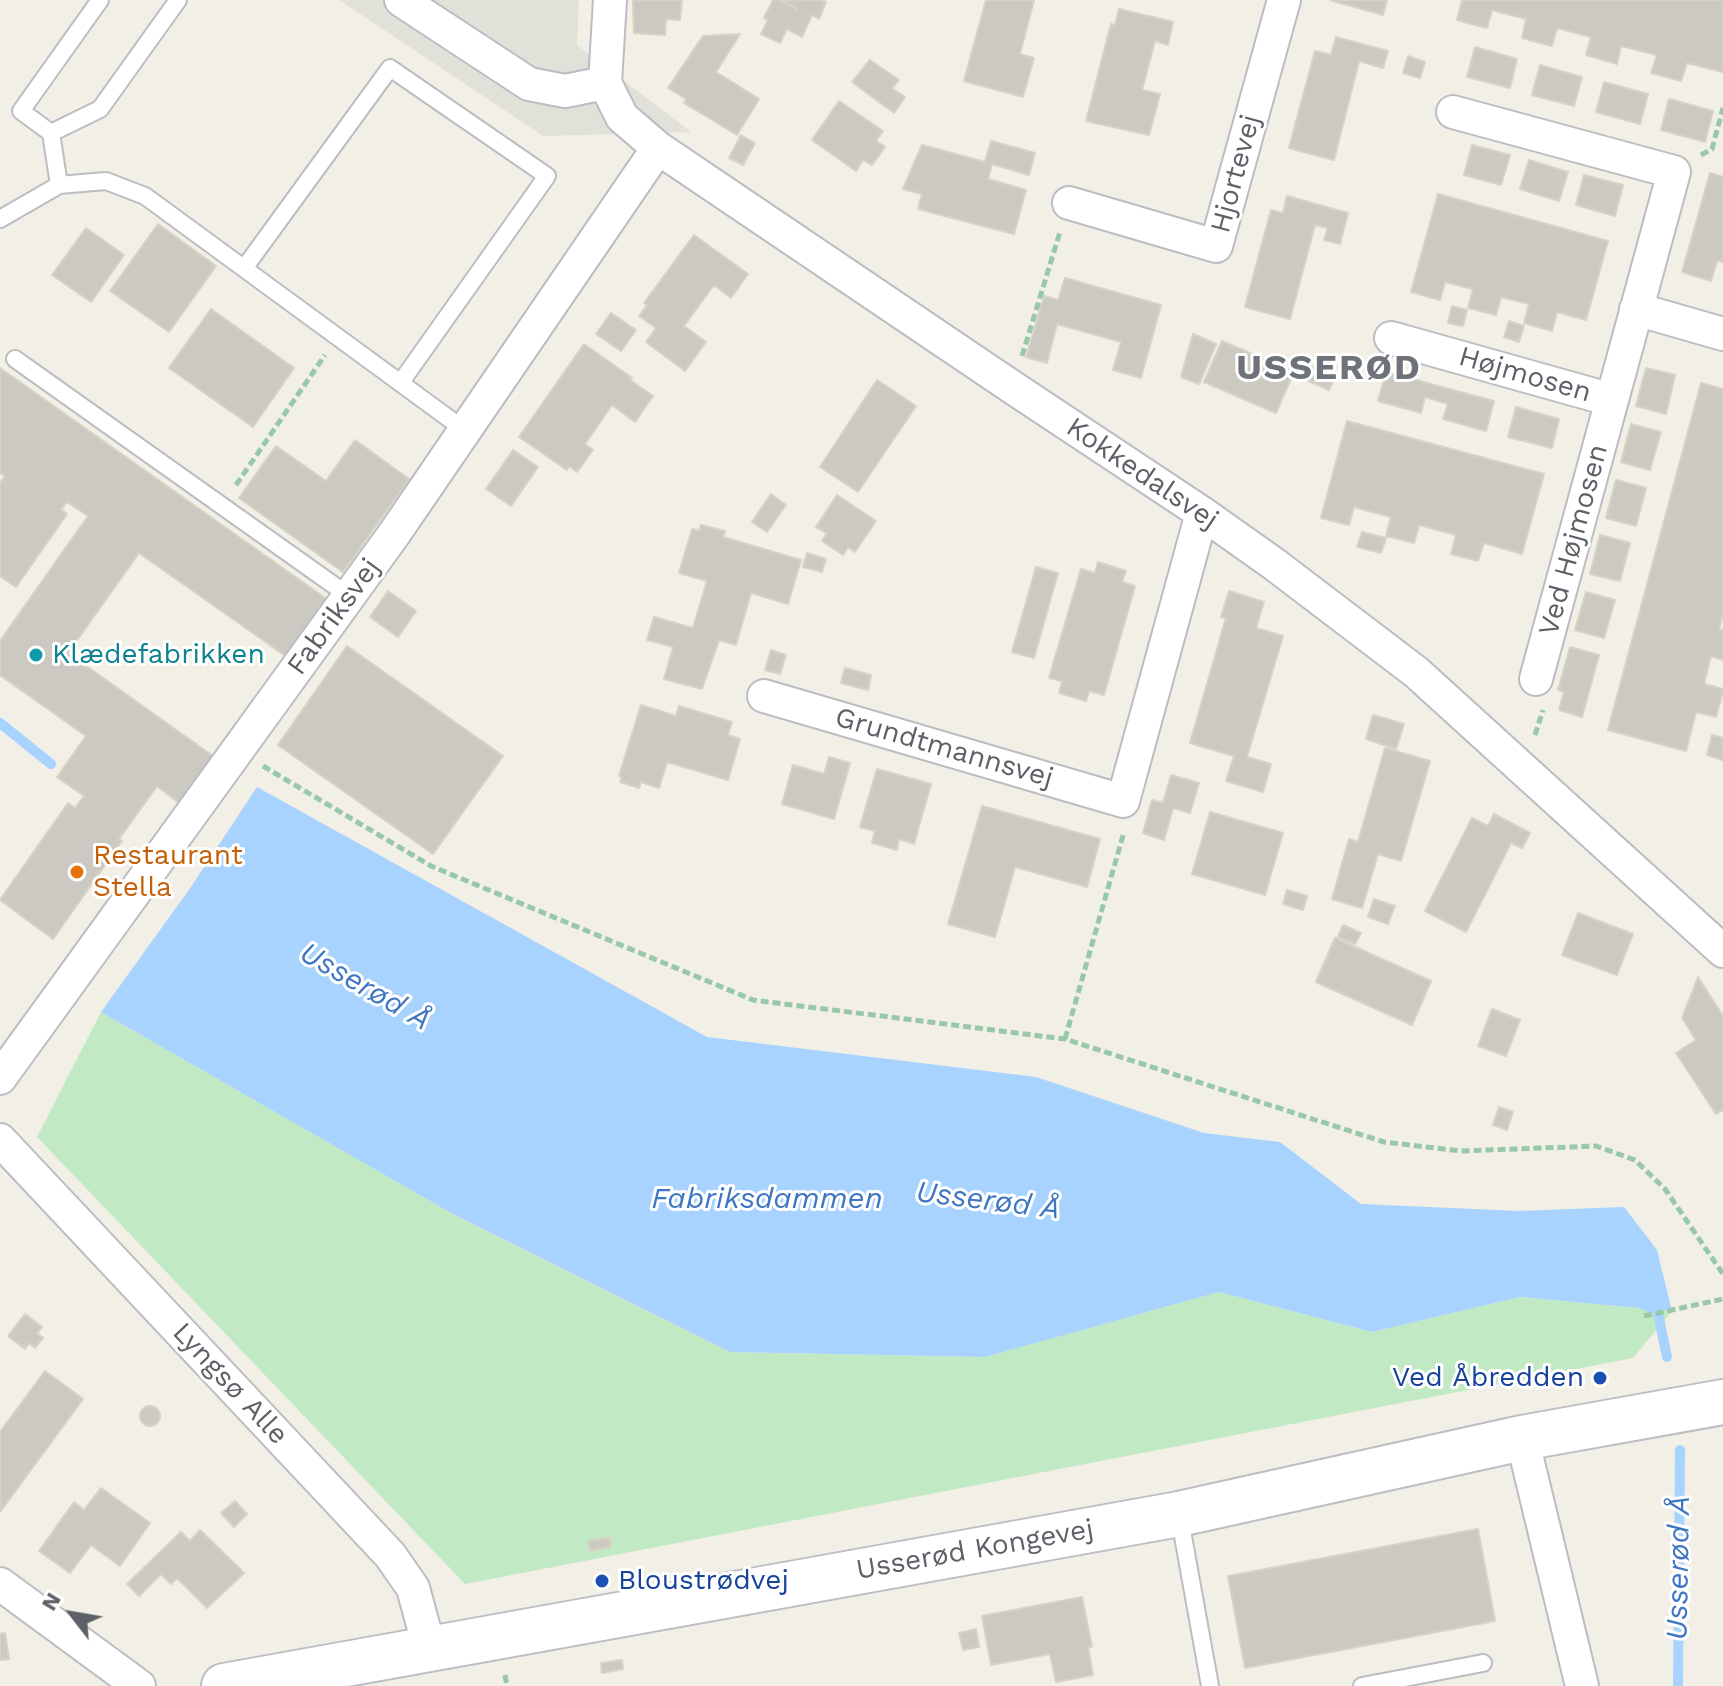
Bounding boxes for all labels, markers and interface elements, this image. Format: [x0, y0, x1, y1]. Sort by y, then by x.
street label: Hjortevej [1204, 111, 1268, 237]
street label: Højmosen [1455, 340, 1595, 410]
district label: USSERØD [1236, 346, 1422, 390]
street label: Kokkedalsvej [1060, 411, 1224, 537]
street label: Ved Højmosen [1532, 441, 1616, 639]
street label: Fabriksvej [280, 552, 388, 682]
place label: Klædefabrikken [52, 638, 265, 672]
marker: Klædefabrikken [27, 646, 45, 664]
street label: Grundtmannsvej [831, 701, 1057, 795]
place label: Restaurant Stella [93, 839, 243, 905]
marker: Restaurant Stella [68, 863, 86, 881]
water label: Usserød Å [293, 935, 437, 1039]
water label: Usserød Å [914, 1174, 1062, 1228]
water label: Fabriksdammen [651, 1181, 883, 1217]
street label: Lyngsø Alle [165, 1316, 295, 1452]
place label: Ved Åbredden [1392, 1361, 1584, 1395]
marker: Ved Åbredden [1591, 1369, 1609, 1387]
water label: Usserød Å [1660, 1495, 1698, 1641]
street label: Usserød Kongevej [854, 1513, 1096, 1587]
place label: Bloustrødvej [618, 1564, 789, 1598]
marker: Bloustrødvej [593, 1572, 611, 1590]
north arrow [32, 1574, 112, 1654]
text: N [36, 1588, 66, 1615]

